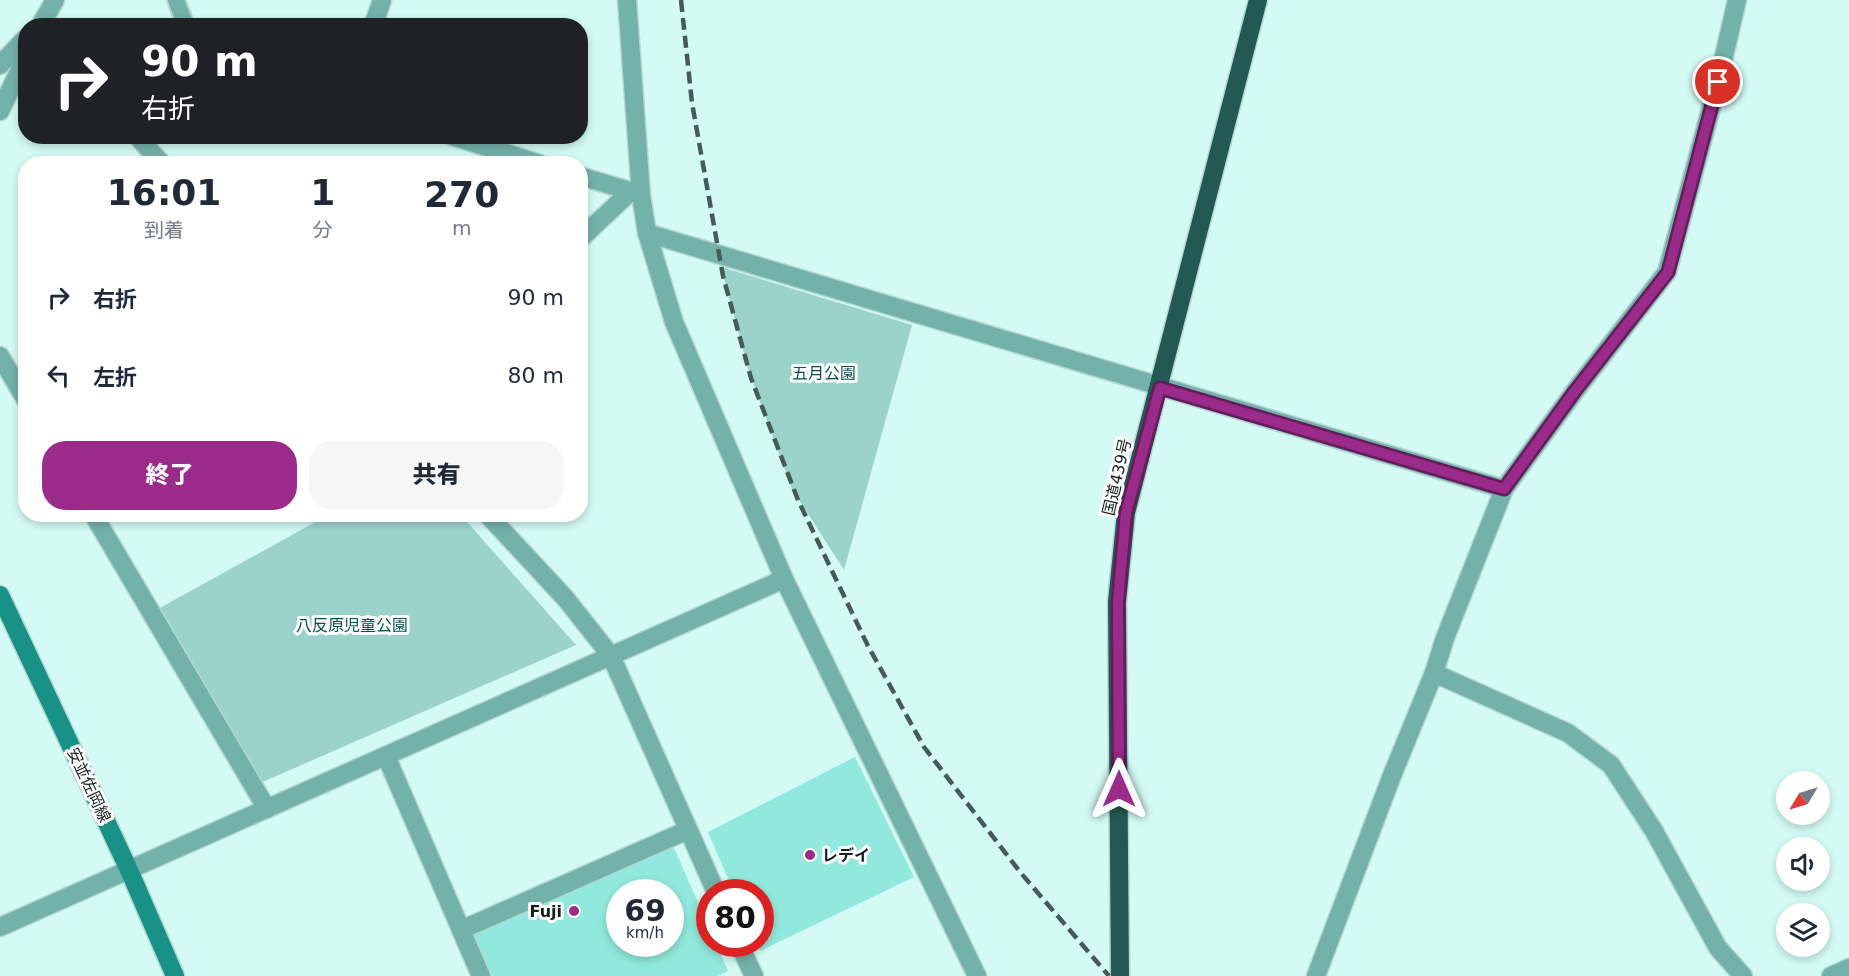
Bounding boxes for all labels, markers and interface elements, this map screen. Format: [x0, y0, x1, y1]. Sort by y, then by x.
text: 90 m [141, 37, 258, 86]
icon: right [42, 42, 120, 120]
pin [1692, 56, 1743, 107]
icon: arrive [1701, 65, 1734, 98]
text: 右折 [141, 93, 195, 124]
text: 16:01 [107, 172, 221, 213]
text: 1 [310, 172, 335, 213]
text: 270 [424, 174, 499, 215]
text: m [452, 216, 471, 240]
text: 到着 [144, 218, 184, 242]
text: 分 [313, 218, 333, 242]
icon: right [42, 281, 75, 314]
text: 90 m [508, 285, 564, 310]
text: 右折 [93, 287, 137, 312]
icon: left [42, 359, 75, 392]
text: 80 m [508, 363, 564, 388]
park label: 五月公園 [792, 364, 856, 383]
text: 左折 [93, 365, 137, 390]
street label: 国道439号 [1099, 437, 1135, 517]
button: 終了 [42, 441, 297, 510]
button: 共有 [309, 441, 564, 510]
park label: 八反原児童公園 [296, 616, 408, 635]
street label: 安並佐岡線 [63, 745, 115, 825]
position arrow [1087, 757, 1151, 821]
north arrow [1776, 771, 1830, 825]
map controls [1776, 771, 1830, 957]
button: sound [1776, 837, 1830, 891]
place label: レデイ [822, 846, 870, 865]
marker: レデイ [803, 848, 817, 862]
speed limit sign: 80 [696, 879, 774, 957]
text: 69 [624, 893, 666, 928]
place label: Fuji [530, 902, 562, 921]
button: layers [1776, 903, 1830, 957]
marker: Fuji [567, 904, 581, 918]
text: km/h [626, 924, 664, 942]

